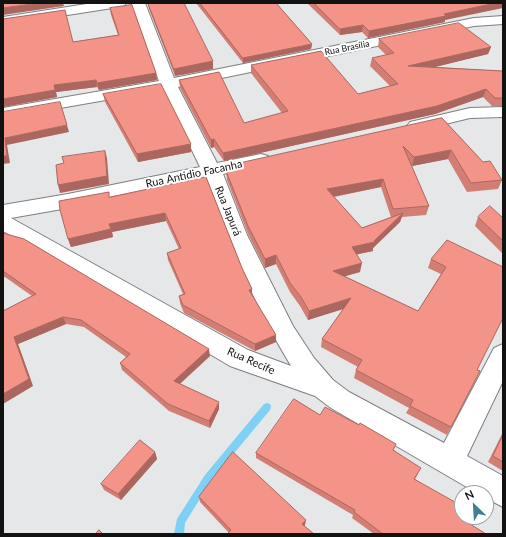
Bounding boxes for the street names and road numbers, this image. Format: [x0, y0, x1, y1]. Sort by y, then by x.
street label: Rua Brasília [324, 38, 370, 58]
street label: Rua Antidio Facanha [144, 157, 244, 191]
street label: Rua Japurá [212, 184, 244, 238]
street label: Rua Recife [225, 345, 277, 377]

